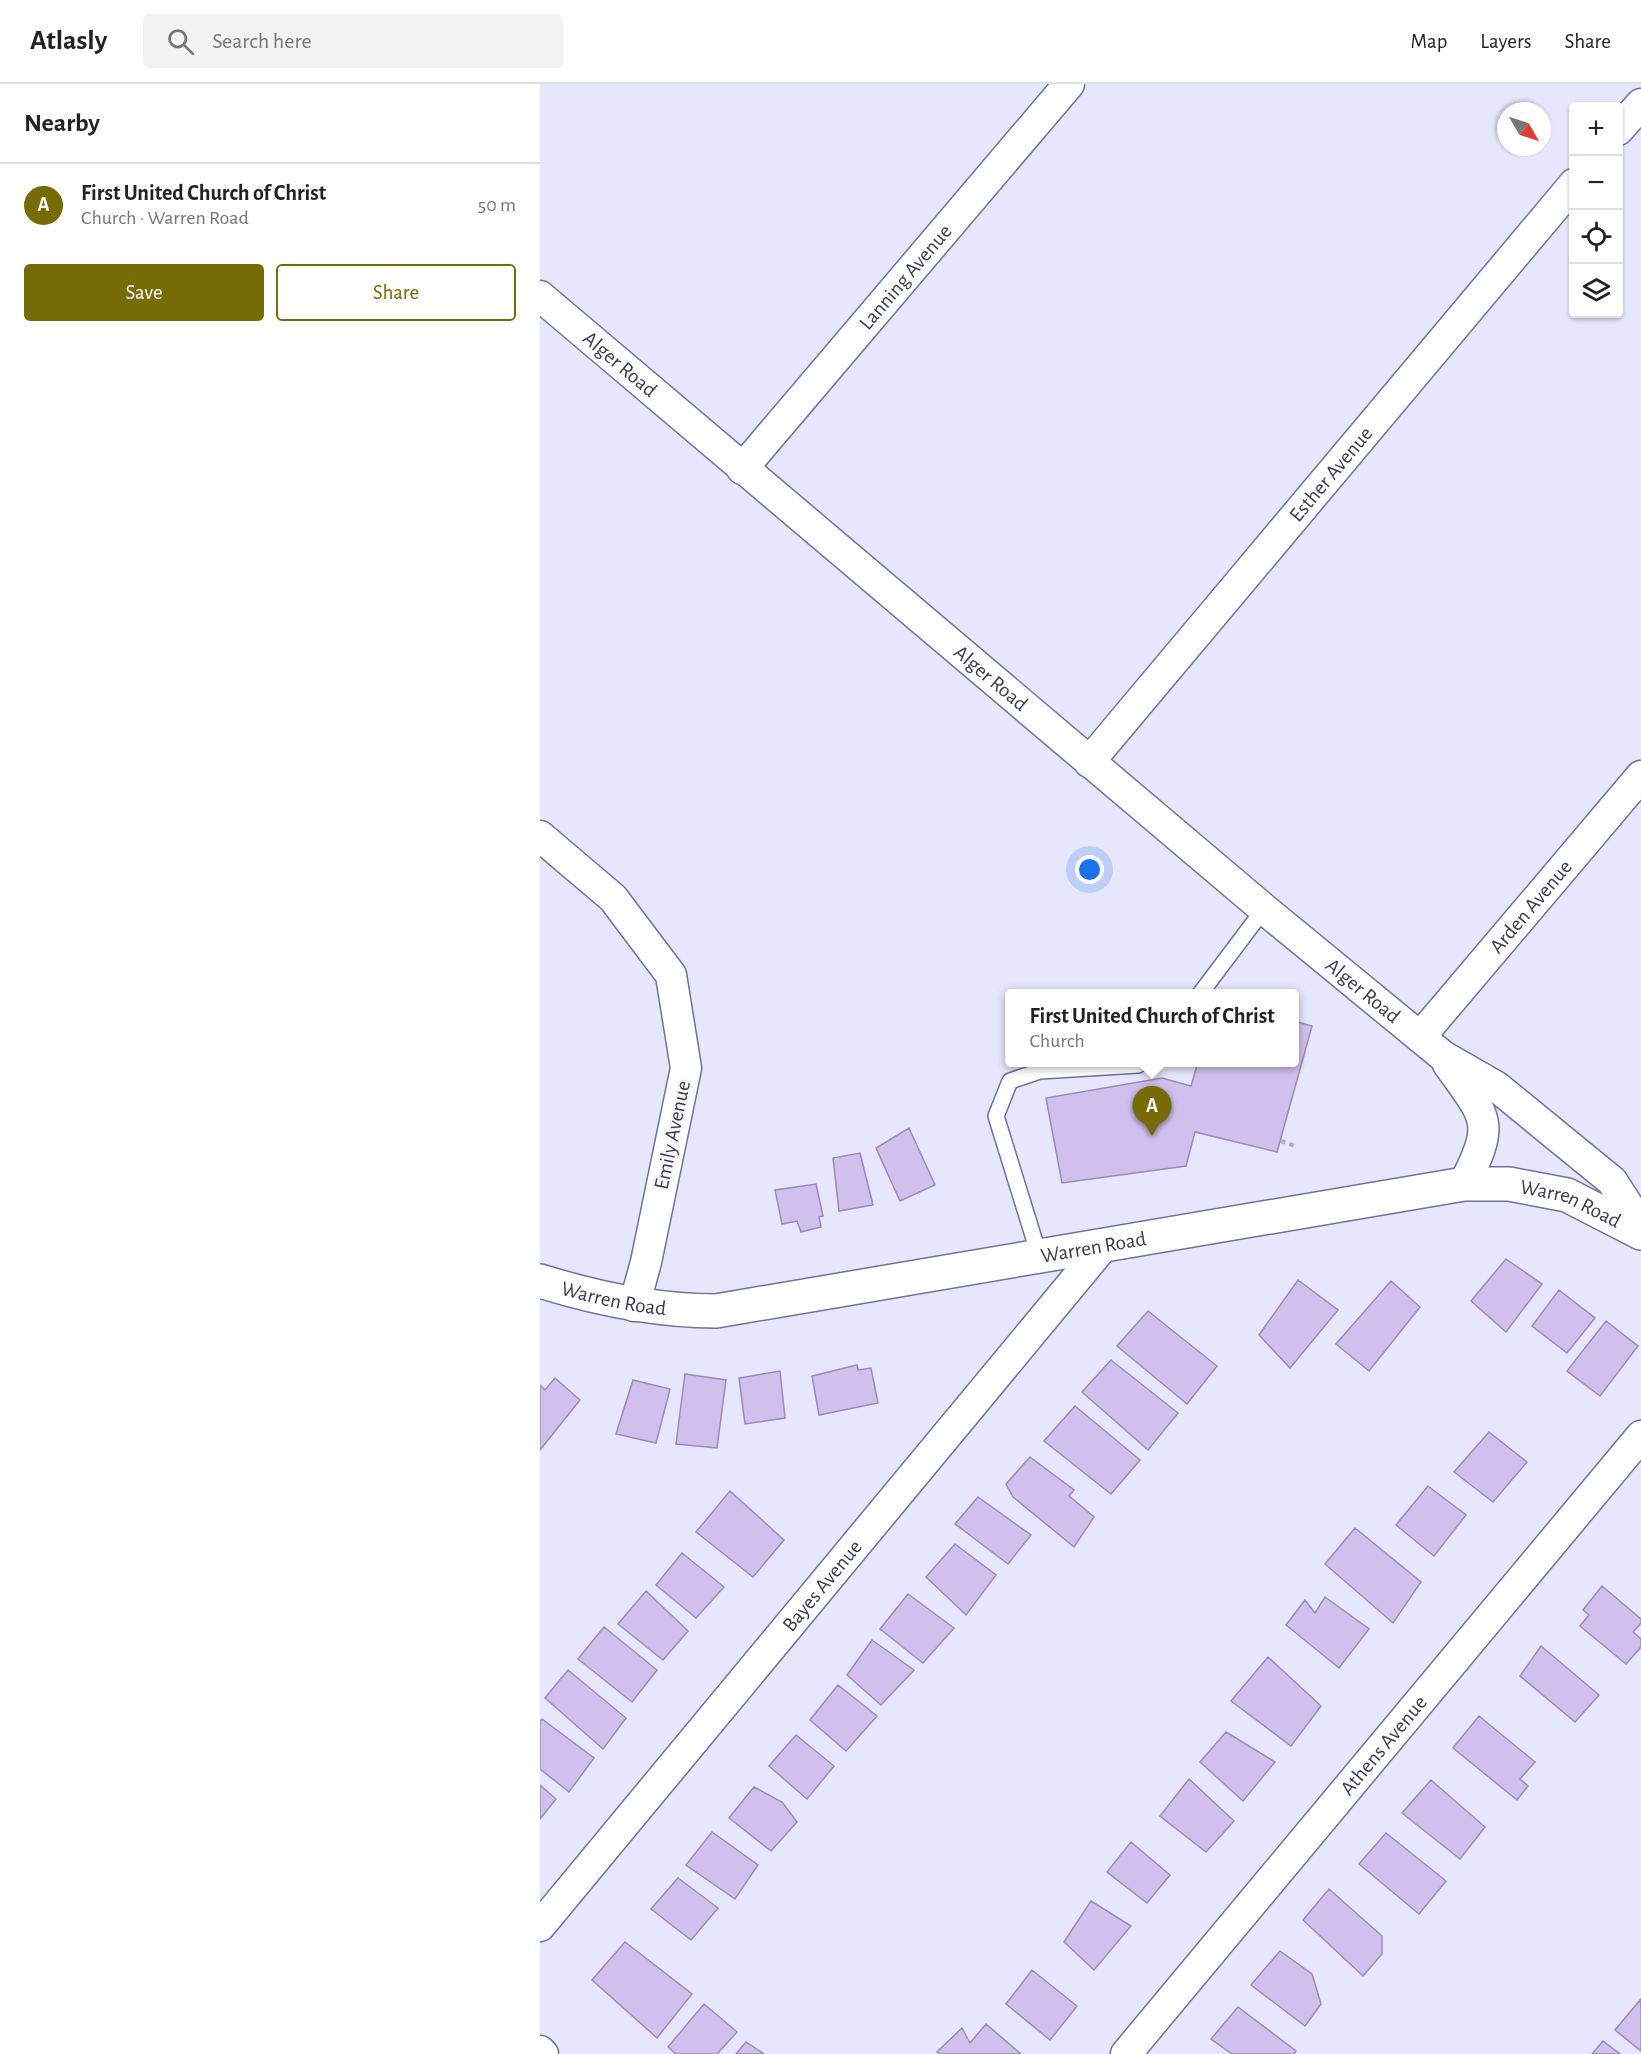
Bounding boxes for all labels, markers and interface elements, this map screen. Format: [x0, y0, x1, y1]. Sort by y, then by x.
search box [143, 14, 563, 68]
icon: search [164, 25, 197, 58]
text: Atlasly [30, 27, 107, 55]
text: Search here [212, 30, 312, 52]
text: Map [1411, 31, 1447, 52]
text: Layers [1480, 31, 1531, 52]
text: Share [1564, 31, 1611, 52]
north arrow [1497, 102, 1551, 156]
map controls [1569, 102, 1623, 318]
button: + [1569, 102, 1623, 156]
text: Nearby [24, 110, 100, 136]
button: − [1569, 156, 1623, 210]
text: First United Church of Christ [81, 182, 326, 204]
text: A [38, 195, 50, 215]
text: 50 m [478, 195, 516, 215]
text: Church · Warren Road [81, 208, 249, 228]
button: locate [1569, 210, 1623, 264]
street label: Lanning Avenue [855, 221, 956, 334]
button: Save [24, 264, 264, 321]
button: Share [276, 264, 516, 321]
button: layers [1569, 264, 1623, 318]
street label: Alger Road [579, 327, 661, 401]
street label: Esther Avenue [1286, 423, 1377, 526]
street label: Alger Road [950, 641, 1032, 715]
your location [1075, 855, 1104, 884]
street label: Arden Avenue [1486, 856, 1576, 957]
street label: Alger Road [1322, 954, 1404, 1027]
popup [1005, 989, 1299, 1067]
text: First United Church of Christ [1029, 1005, 1275, 1027]
text: Church [1029, 1031, 1085, 1051]
street label: Emily Avenue [651, 1079, 694, 1191]
pin: A [1132, 1086, 1172, 1136]
street label: Warren Road [1519, 1176, 1624, 1232]
street label: Warren Road [1039, 1228, 1148, 1267]
street label: Warren Road [559, 1278, 667, 1319]
street label: Bayes Avenue [779, 1536, 866, 1636]
street label: Athens Avenue [1336, 1692, 1431, 1799]

